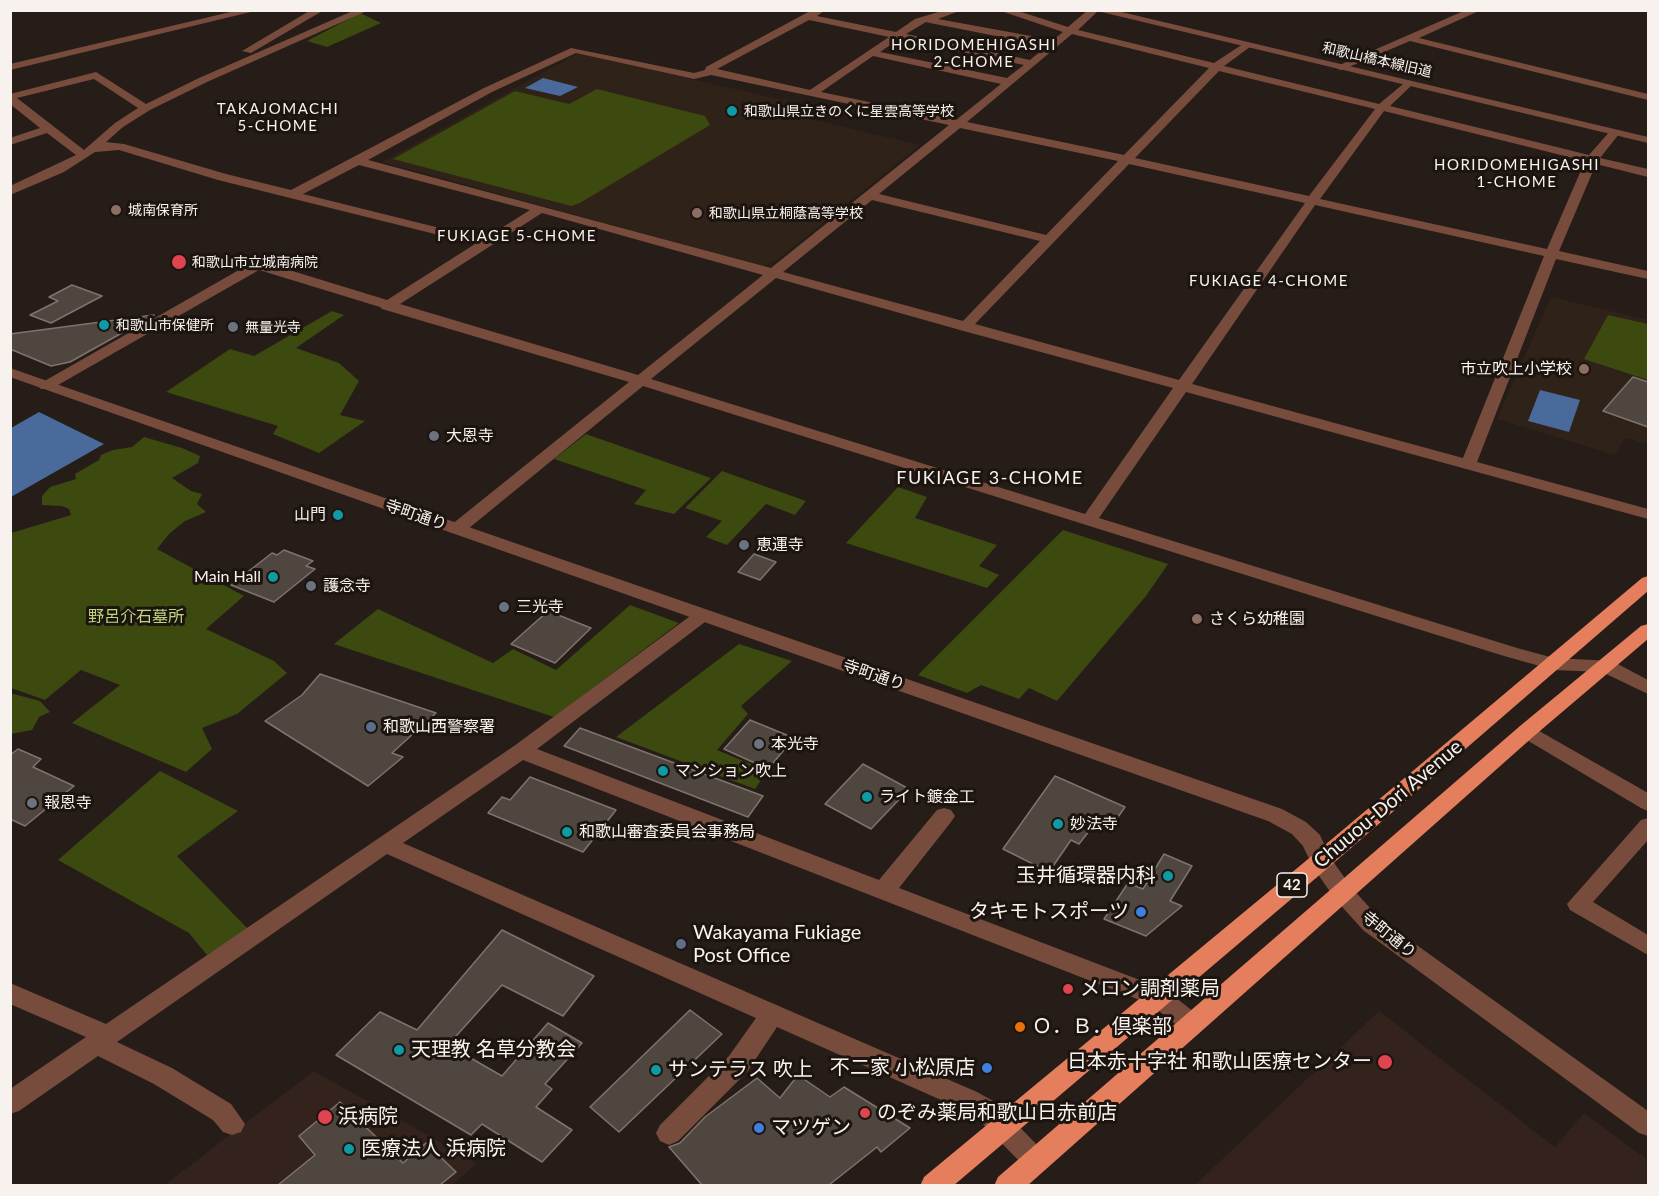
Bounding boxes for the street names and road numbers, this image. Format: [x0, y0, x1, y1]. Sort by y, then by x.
street label: 和歌山橋本線旧道 [1321, 39, 1433, 81]
street label: 寺町通り [383, 496, 449, 534]
street label: 寺町通り [841, 656, 907, 694]
street label: Chuuou-Dori Avenue [1309, 735, 1467, 873]
road number: 42 [1277, 873, 1307, 897]
street label: 寺町通り [1358, 907, 1420, 963]

